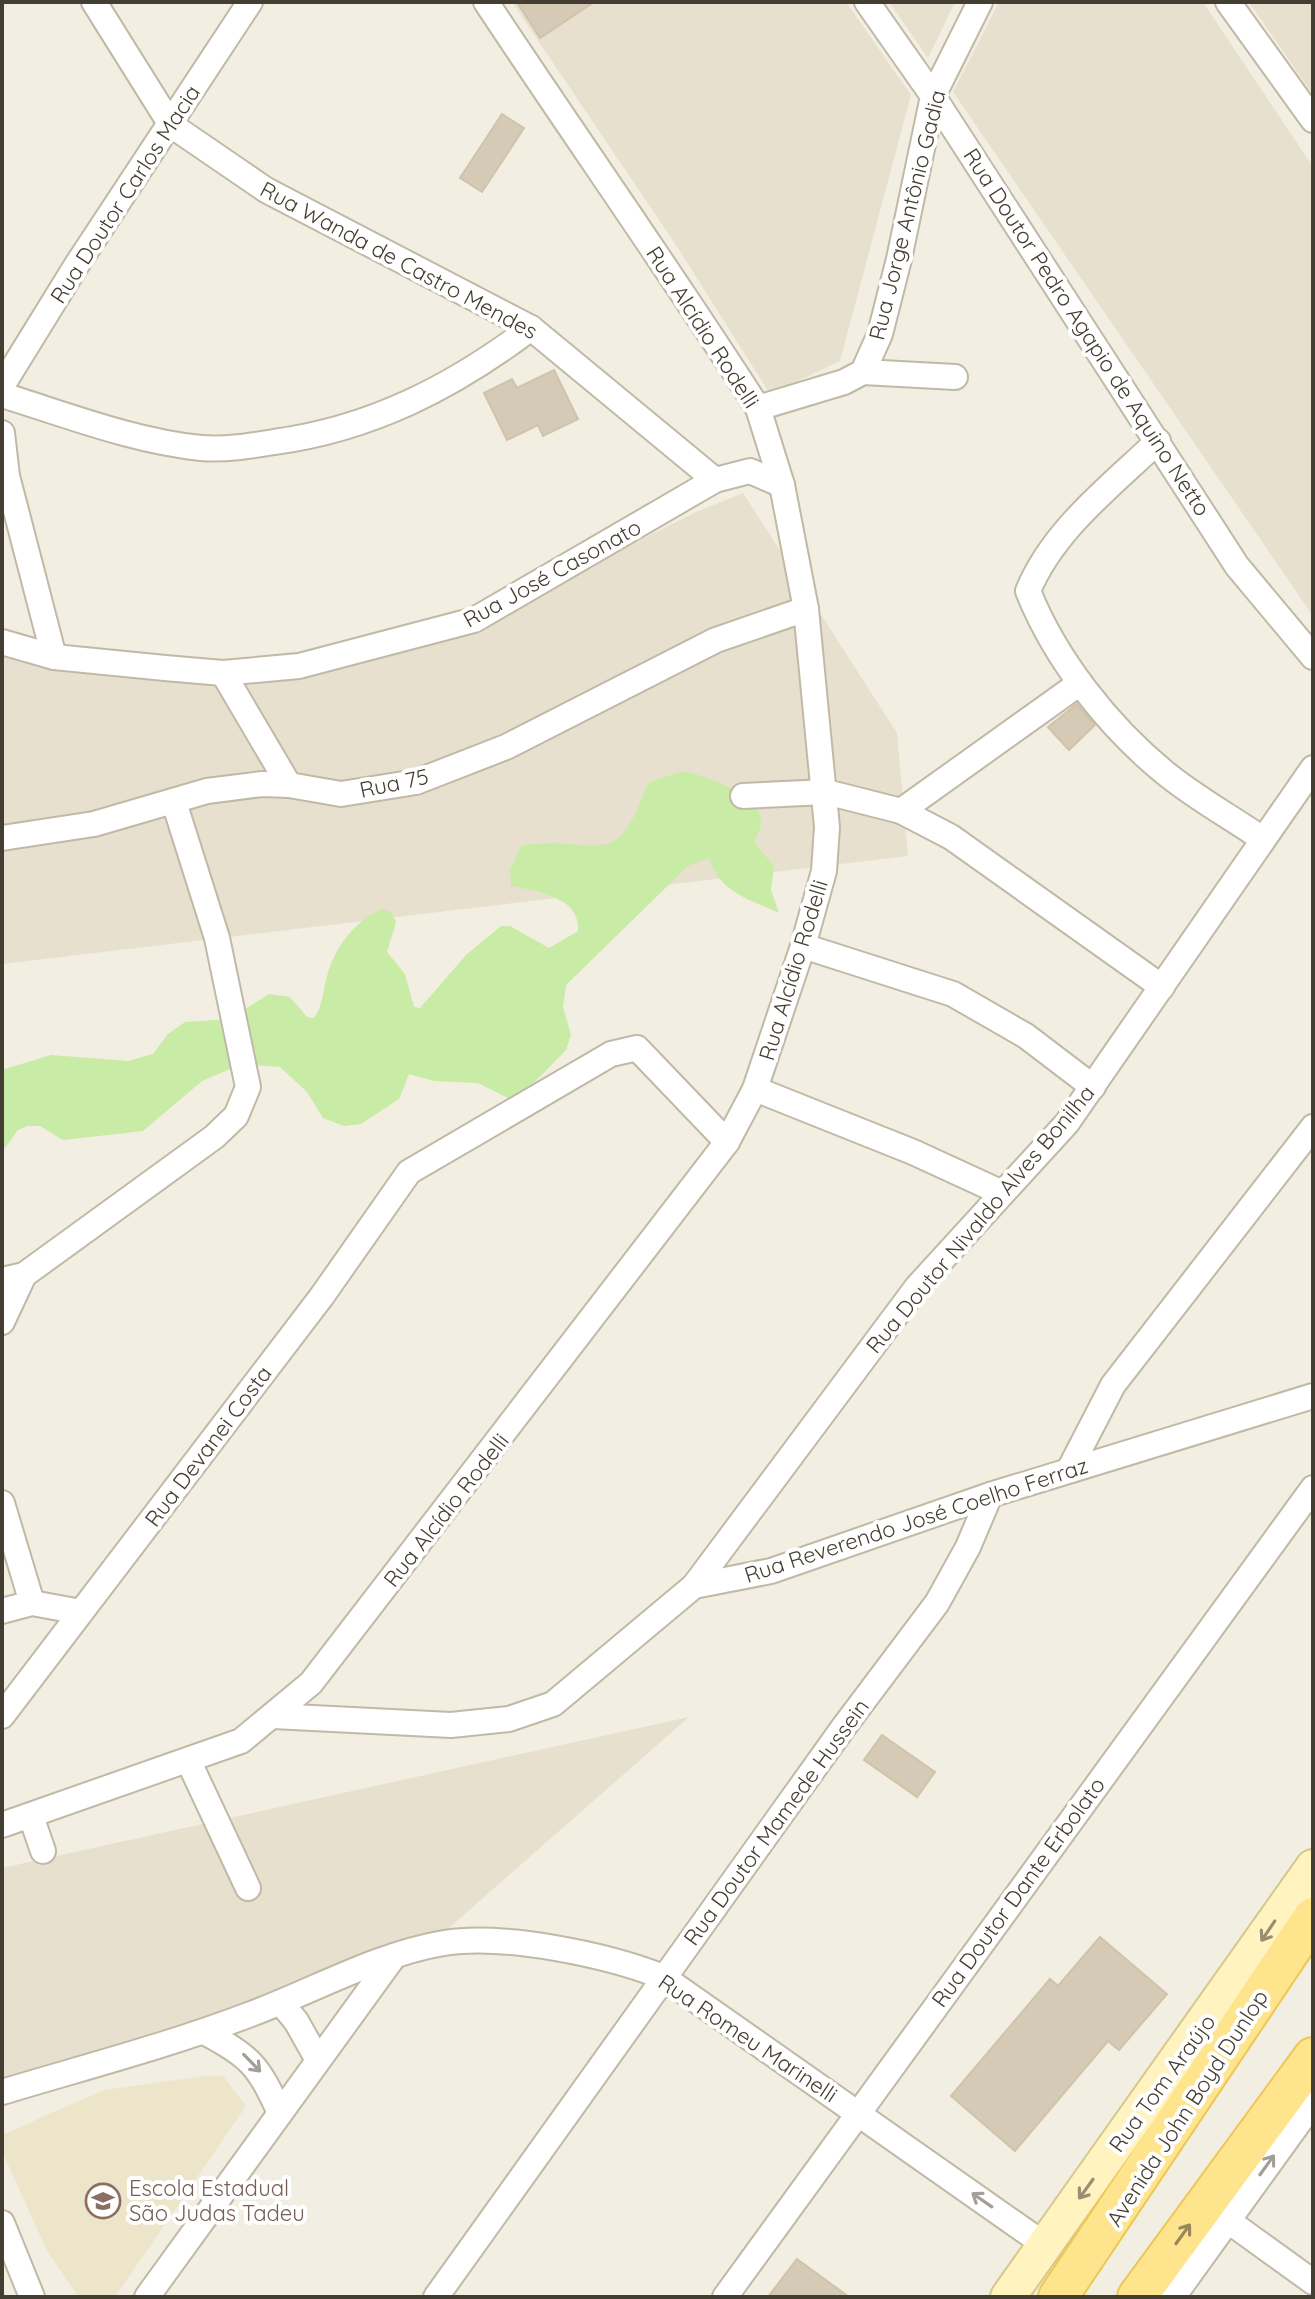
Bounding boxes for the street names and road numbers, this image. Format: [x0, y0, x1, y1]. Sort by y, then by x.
street label: Rua Doutor Carlos Macia [44, 79, 206, 309]
street label: Rua Jorge Antônio Gadia [862, 87, 952, 343]
street label: Rua Doutor Pedro Agapio de Aquino Netto [957, 143, 1217, 521]
street label: Rua Wanda de Castro Mendes [256, 175, 542, 345]
street label: Rua Alcídio Rodelli [640, 241, 766, 413]
street label: Rua José Casonato [458, 513, 646, 633]
street label: Rua 75 [357, 762, 431, 804]
street label: Rua Alcídio Rodelli [752, 876, 834, 1064]
street label: Rua Doutor Nivaldo Alves Bonilha [860, 1079, 1100, 1359]
street label: Rua Devanei Costa [138, 1360, 278, 1532]
street label: Rua Alcídio Rodelli [377, 1428, 515, 1592]
street label: Rua Reverendo José Coelho Ferraz [741, 1451, 1091, 1589]
street label: Rua Doutor Mamede Hussein [677, 1693, 875, 1951]
street label: Rua Doutor Dante Erbolato [925, 1771, 1111, 2013]
street label: Rua Romeu Marinelli [653, 1968, 843, 2108]
street label: Avenida John Boyd Dunlop [1100, 1984, 1274, 2232]
street label: Rua Tom Araújo [1103, 2009, 1221, 2157]

